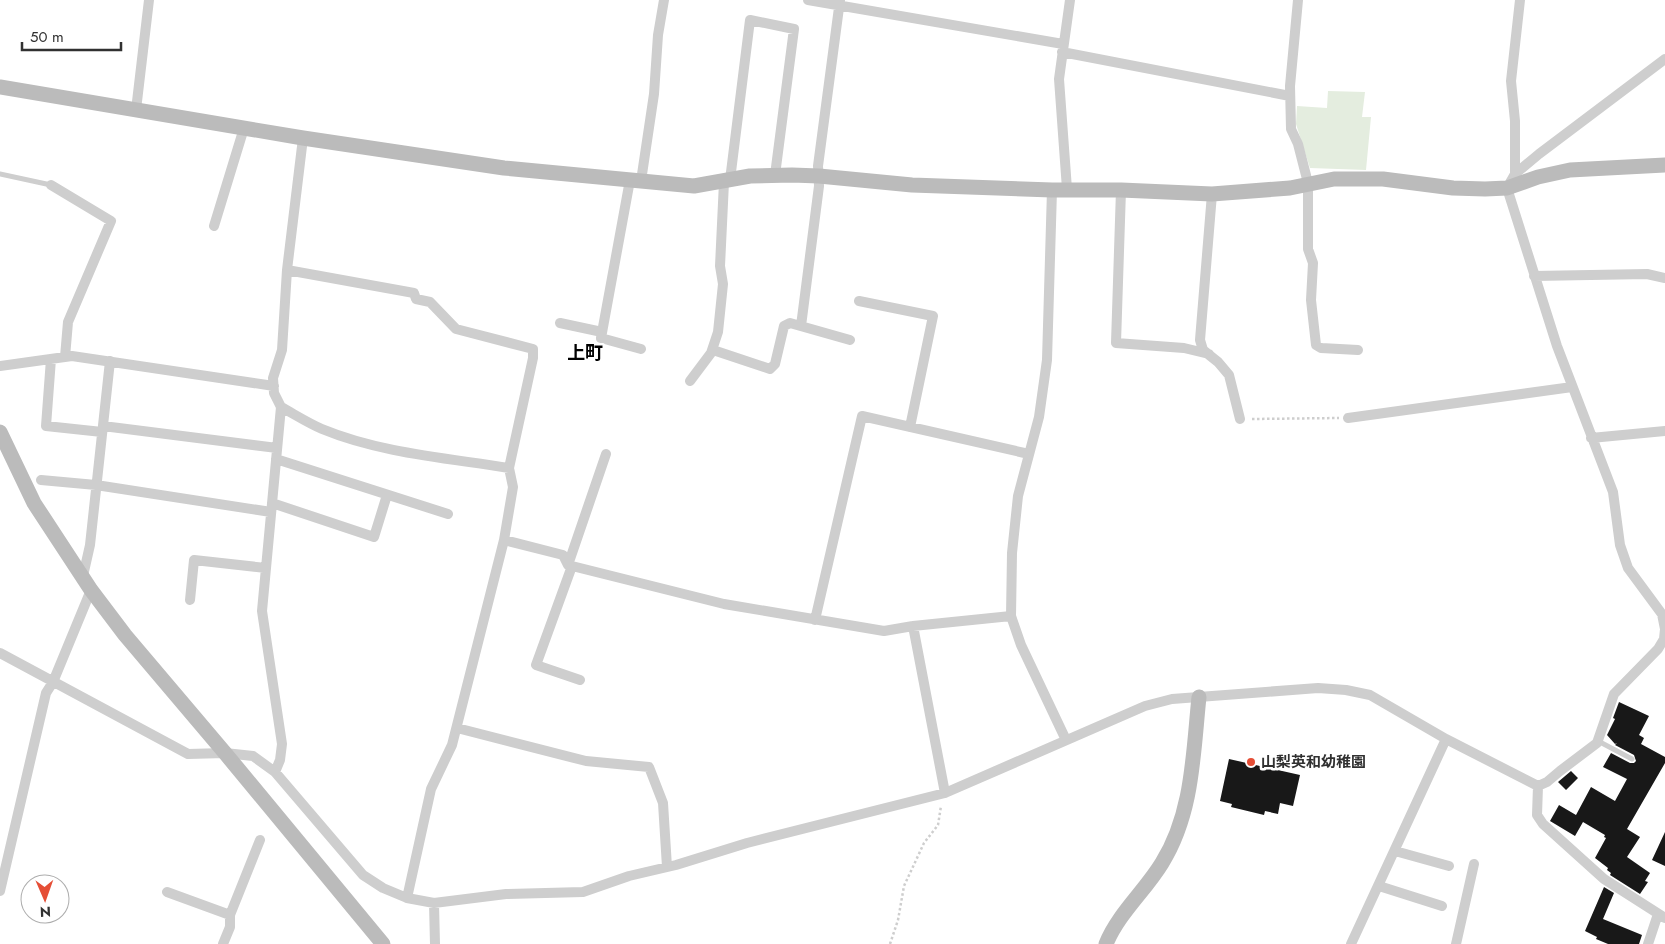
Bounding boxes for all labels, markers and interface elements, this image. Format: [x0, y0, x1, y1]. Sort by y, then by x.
scale bar [22, 20, 121, 52]
text: 50 m [30, 26, 64, 48]
district label: 上町 [567, 340, 603, 366]
place label: 山梨英和幼稚園 [1261, 751, 1366, 773]
marker: 山梨英和幼稚園 [1245, 756, 1257, 768]
north arrow [20, 874, 70, 924]
text: N [40, 902, 51, 922]

